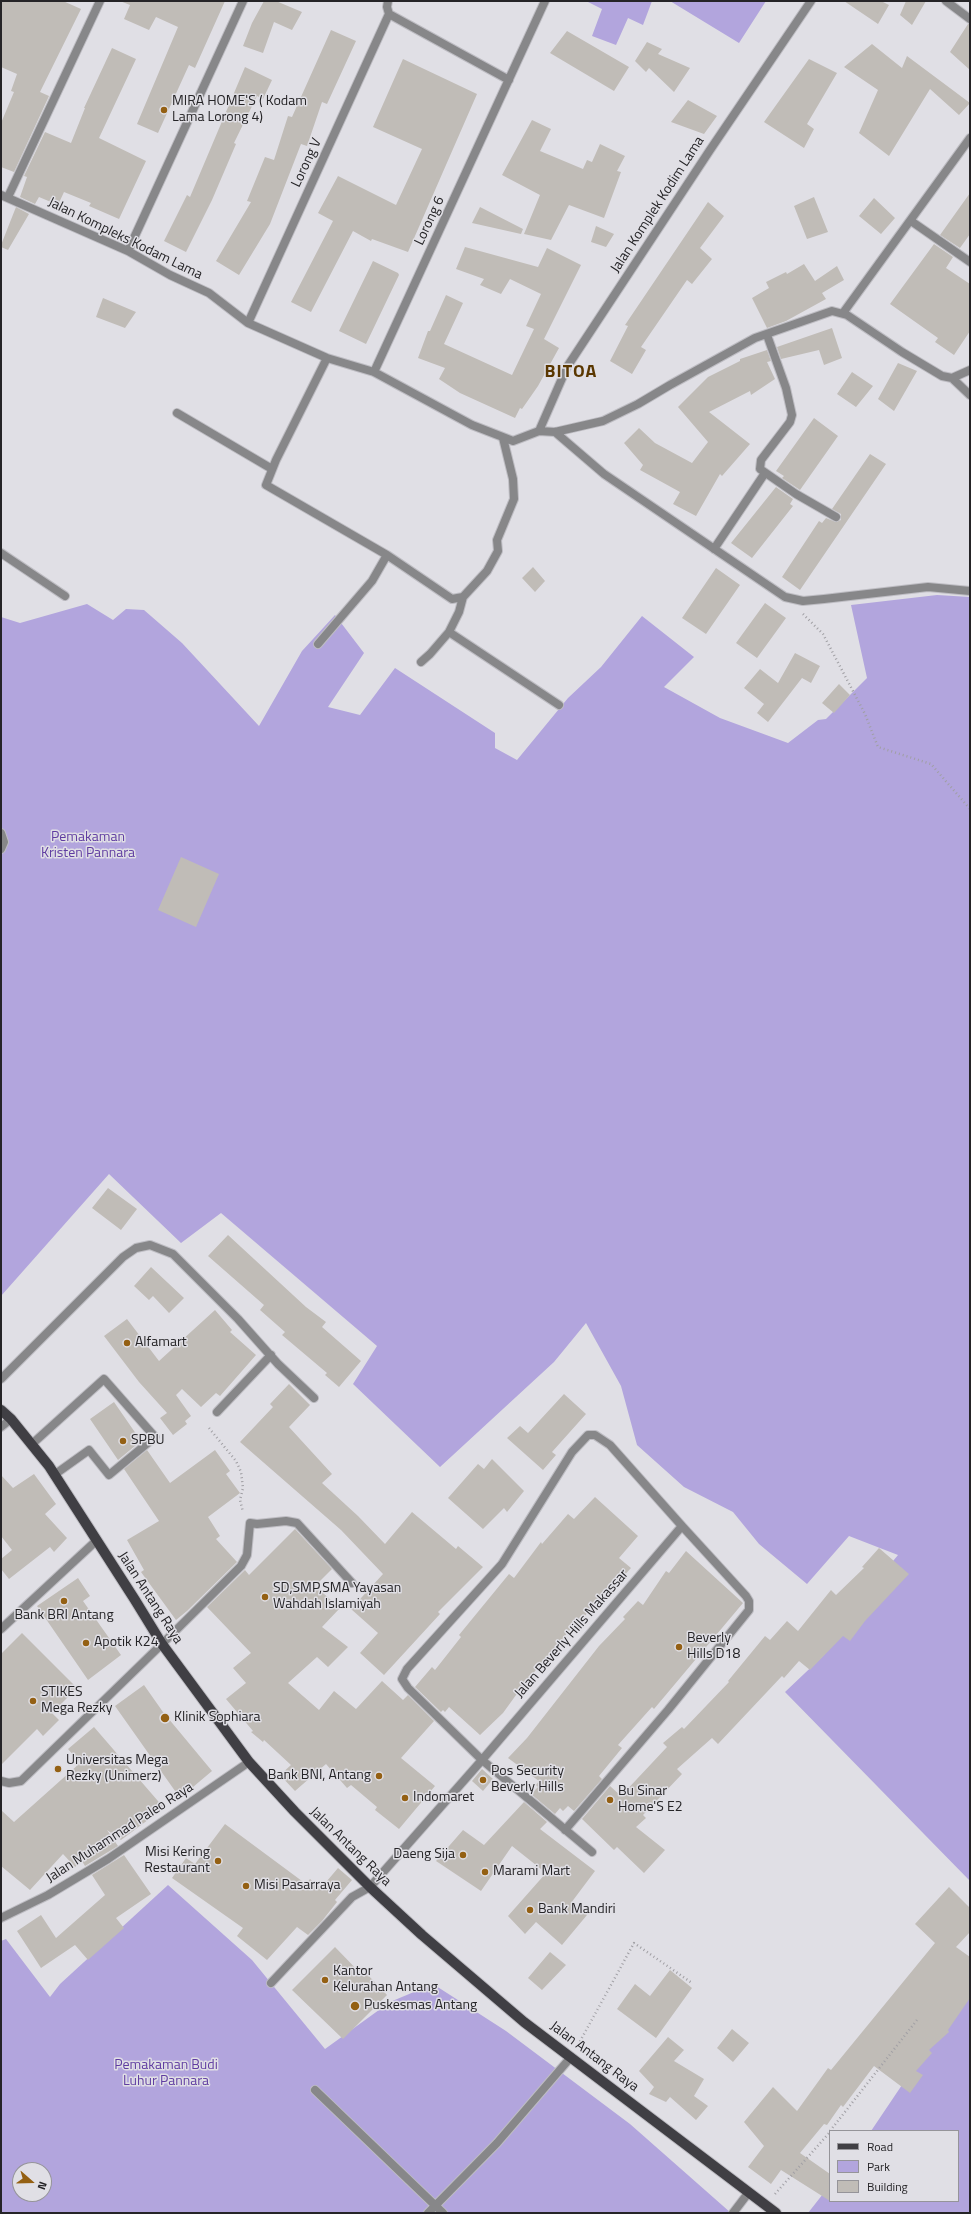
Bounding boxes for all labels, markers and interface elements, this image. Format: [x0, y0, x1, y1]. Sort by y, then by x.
place label: MIRA HOME'S ( Kodam Lama Lorong 4) [172, 94, 307, 126]
marker: MIRA HOME'S ( Kodam Lama Lorong 4) [159, 105, 169, 115]
street label: Jalan Komplek Kodim Lama [608, 134, 708, 276]
street label: Lorong V [288, 136, 326, 190]
street label: Jalan Kompleks Kodam Lama [45, 194, 205, 284]
street label: Lorong 6 [411, 194, 449, 248]
district label: BITOA [545, 362, 597, 384]
park label: Pemakaman Kristen Pannara [41, 830, 135, 862]
place label: Alfamart [135, 1335, 187, 1351]
marker: Alfamart [122, 1338, 132, 1348]
place label: SPBU [131, 1433, 165, 1449]
marker: SPBU [118, 1436, 128, 1446]
street label: Jalan Antang Raya [114, 1549, 186, 1647]
street label: Jalan Beverly Hills Makassar [512, 1566, 632, 1702]
place label: SD,SMP,SMA Yayasan Wahdah Islamiyah [273, 1581, 401, 1614]
marker: SD,SMP,SMA Yayasan Wahdah Islamiyah [260, 1592, 270, 1602]
marker: Bank BRI Antang [59, 1596, 69, 1606]
place label: Bank BRI Antang [14, 1608, 114, 1624]
place label: Beverly Hills D18 [687, 1631, 740, 1664]
place label: Apotik K24 [94, 1635, 158, 1651]
marker: Apotik K24 [81, 1638, 91, 1648]
marker: Beverly Hills D18 [674, 1642, 684, 1652]
place label: STIKES Mega Rezky [41, 1685, 112, 1718]
marker: STIKES Mega Rezky [28, 1696, 38, 1706]
place label: Klinik Sophiara [174, 1710, 260, 1726]
marker: Klinik Sophiara [159, 1712, 171, 1724]
place label: Universitas Mega Rezky (Unimerz) [66, 1753, 168, 1786]
marker: Universitas Mega Rezky (Unimerz) [53, 1764, 63, 1774]
place label: Pos Security Beverly Hills [491, 1764, 564, 1796]
place label: Bank BNI, Antang [268, 1768, 371, 1784]
marker: Bank BNI, Antang [374, 1771, 384, 1781]
marker: Pos Security Beverly Hills [478, 1775, 488, 1785]
street label: Jalan Muhammad Paleo Raya [43, 1779, 197, 1887]
place label: Bu Sinar Home'S E2 [618, 1784, 683, 1816]
place label: Indomaret [413, 1790, 474, 1806]
marker: Indomaret [400, 1793, 410, 1803]
marker: Bu Sinar Home'S E2 [605, 1795, 615, 1805]
street label: Jalan Antang Raya [306, 1804, 394, 1890]
place label: Misi Kering Restaurant [144, 1845, 210, 1878]
place label: Daeng Sija [393, 1847, 455, 1863]
marker: Daeng Sija [458, 1850, 468, 1860]
marker: Misi Kering Restaurant [213, 1856, 223, 1866]
place label: Marami Mart [493, 1864, 570, 1880]
marker: Marami Mart [480, 1867, 490, 1877]
place label: Misi Pasarraya [254, 1878, 341, 1894]
marker: Misi Pasarraya [241, 1881, 251, 1891]
place label: Bank Mandiri [538, 1902, 616, 1918]
marker: Bank Mandiri [525, 1905, 535, 1915]
place label: Kantor Kelurahan Antang [333, 1964, 438, 1996]
marker: Kantor Kelurahan Antang [320, 1975, 330, 1985]
place label: Puskesmas Antang [364, 1998, 477, 2014]
marker: Puskesmas Antang [349, 2000, 361, 2012]
street label: Jalan Antang Raya [546, 2018, 642, 2096]
park label: Pemakaman Budi Luhur Pannara [114, 2058, 218, 2090]
legend [829, 2130, 959, 2202]
text: Road [867, 2137, 893, 2156]
text: Park [867, 2157, 890, 2176]
north arrow [12, 2162, 52, 2202]
text: Building [867, 2177, 908, 2196]
text: N [34, 2179, 51, 2192]

